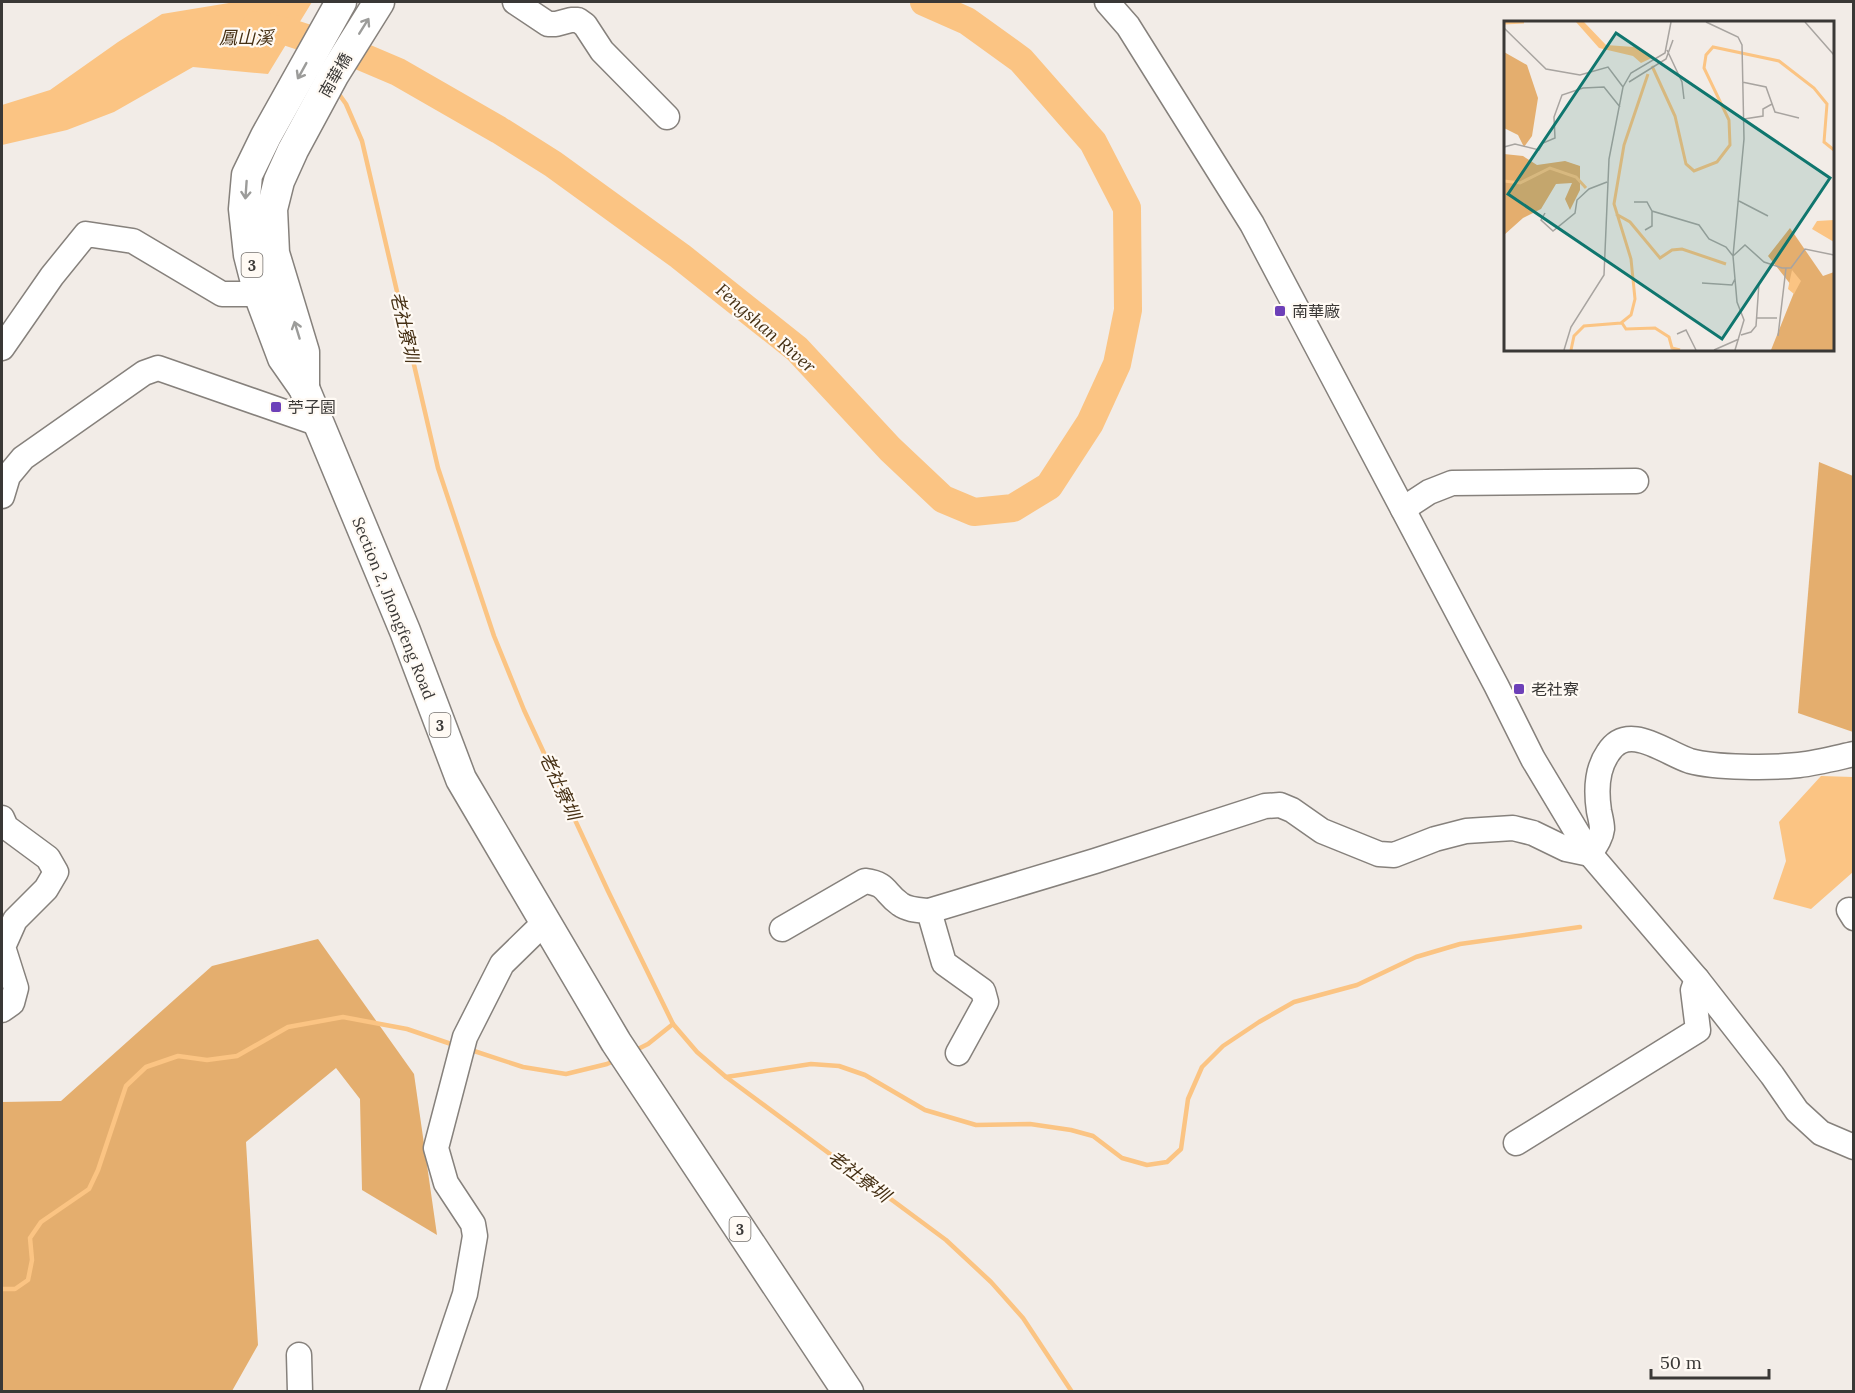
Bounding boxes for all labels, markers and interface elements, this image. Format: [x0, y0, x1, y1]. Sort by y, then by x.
one-way arrow [358, 18, 370, 35]
inset map [1504, 21, 1834, 351]
water label: 鳳山溪 [219, 26, 276, 49]
street label: 南華橋 [314, 49, 356, 101]
one-way arrow [296, 62, 308, 79]
one-way arrow [240, 179, 251, 199]
road number: 3 [242, 253, 262, 277]
water label: Fengshan River [711, 278, 821, 378]
water label: 老社寮圳 [386, 289, 425, 368]
place label: 南華廠 [1292, 301, 1340, 321]
marker: 南華廠 [1273, 304, 1287, 318]
one-way arrow [291, 321, 302, 340]
place label: 苧子園 [288, 397, 336, 417]
marker: 苧子園 [269, 400, 283, 414]
street label: Section 2, Jhongfeng Road [348, 514, 440, 702]
place label: 老社寮 [1531, 679, 1579, 699]
marker: 老社寮 [1512, 682, 1526, 696]
road number: 3 [430, 713, 450, 737]
water label: 老社寮圳 [534, 749, 587, 826]
water label: 老社寮圳 [823, 1145, 897, 1209]
road number: 3 [730, 1217, 750, 1241]
scale bar [1651, 1342, 1770, 1380]
text: 50 m [1660, 1351, 1702, 1374]

